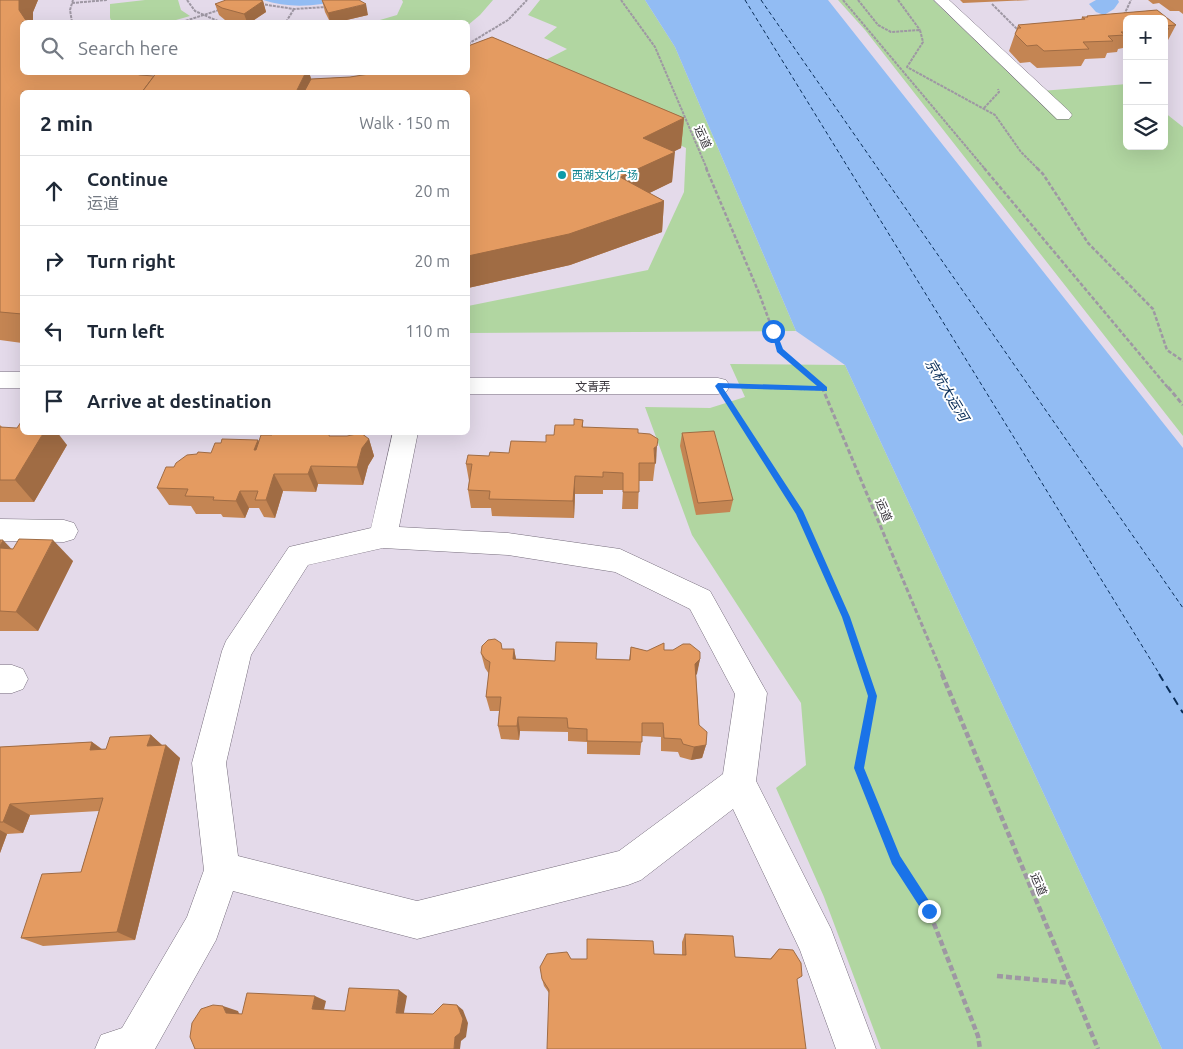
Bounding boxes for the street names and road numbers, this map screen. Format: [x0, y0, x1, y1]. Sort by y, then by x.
street label: 运道 [692, 123, 714, 151]
street label: 文青弄 [575, 380, 611, 393]
street label: 运道 [873, 496, 895, 524]
street label: 运道 [1028, 870, 1050, 898]

